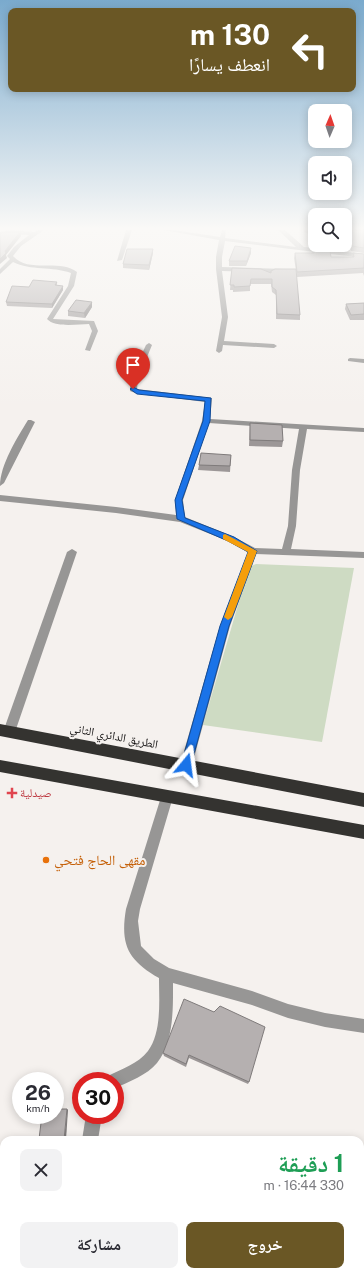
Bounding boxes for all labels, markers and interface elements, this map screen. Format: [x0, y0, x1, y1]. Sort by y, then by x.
text: 130 m [190, 18, 270, 51]
icon: left [284, 24, 336, 76]
text: انعطف يسارًا [189, 54, 270, 75]
north arrow [308, 104, 352, 148]
map controls [308, 104, 352, 252]
button: sound [308, 156, 352, 200]
button: search [308, 208, 352, 252]
pin [116, 348, 150, 389]
icon: arrive [122, 354, 144, 376]
street label: الطريق الدائري الثاني [68, 721, 159, 754]
position arrow [165, 744, 207, 786]
place label: صيدلية [20, 786, 52, 800]
marker: صيدلية [7, 788, 17, 798]
place label: مقهى الحاج فتحي [54, 852, 146, 872]
marker: مقهى الحاج فتحي [41, 855, 51, 865]
speed limit sign: 30 [72, 1072, 124, 1124]
text: 26 [25, 1081, 51, 1105]
text: km/h [26, 1102, 50, 1114]
button: close [20, 1149, 62, 1191]
text: 1 دقيقة [278, 1149, 344, 1177]
text: 330 m · 16:44 [264, 1178, 344, 1193]
button: مشاركة [20, 1222, 178, 1268]
button: خروج [186, 1222, 344, 1268]

